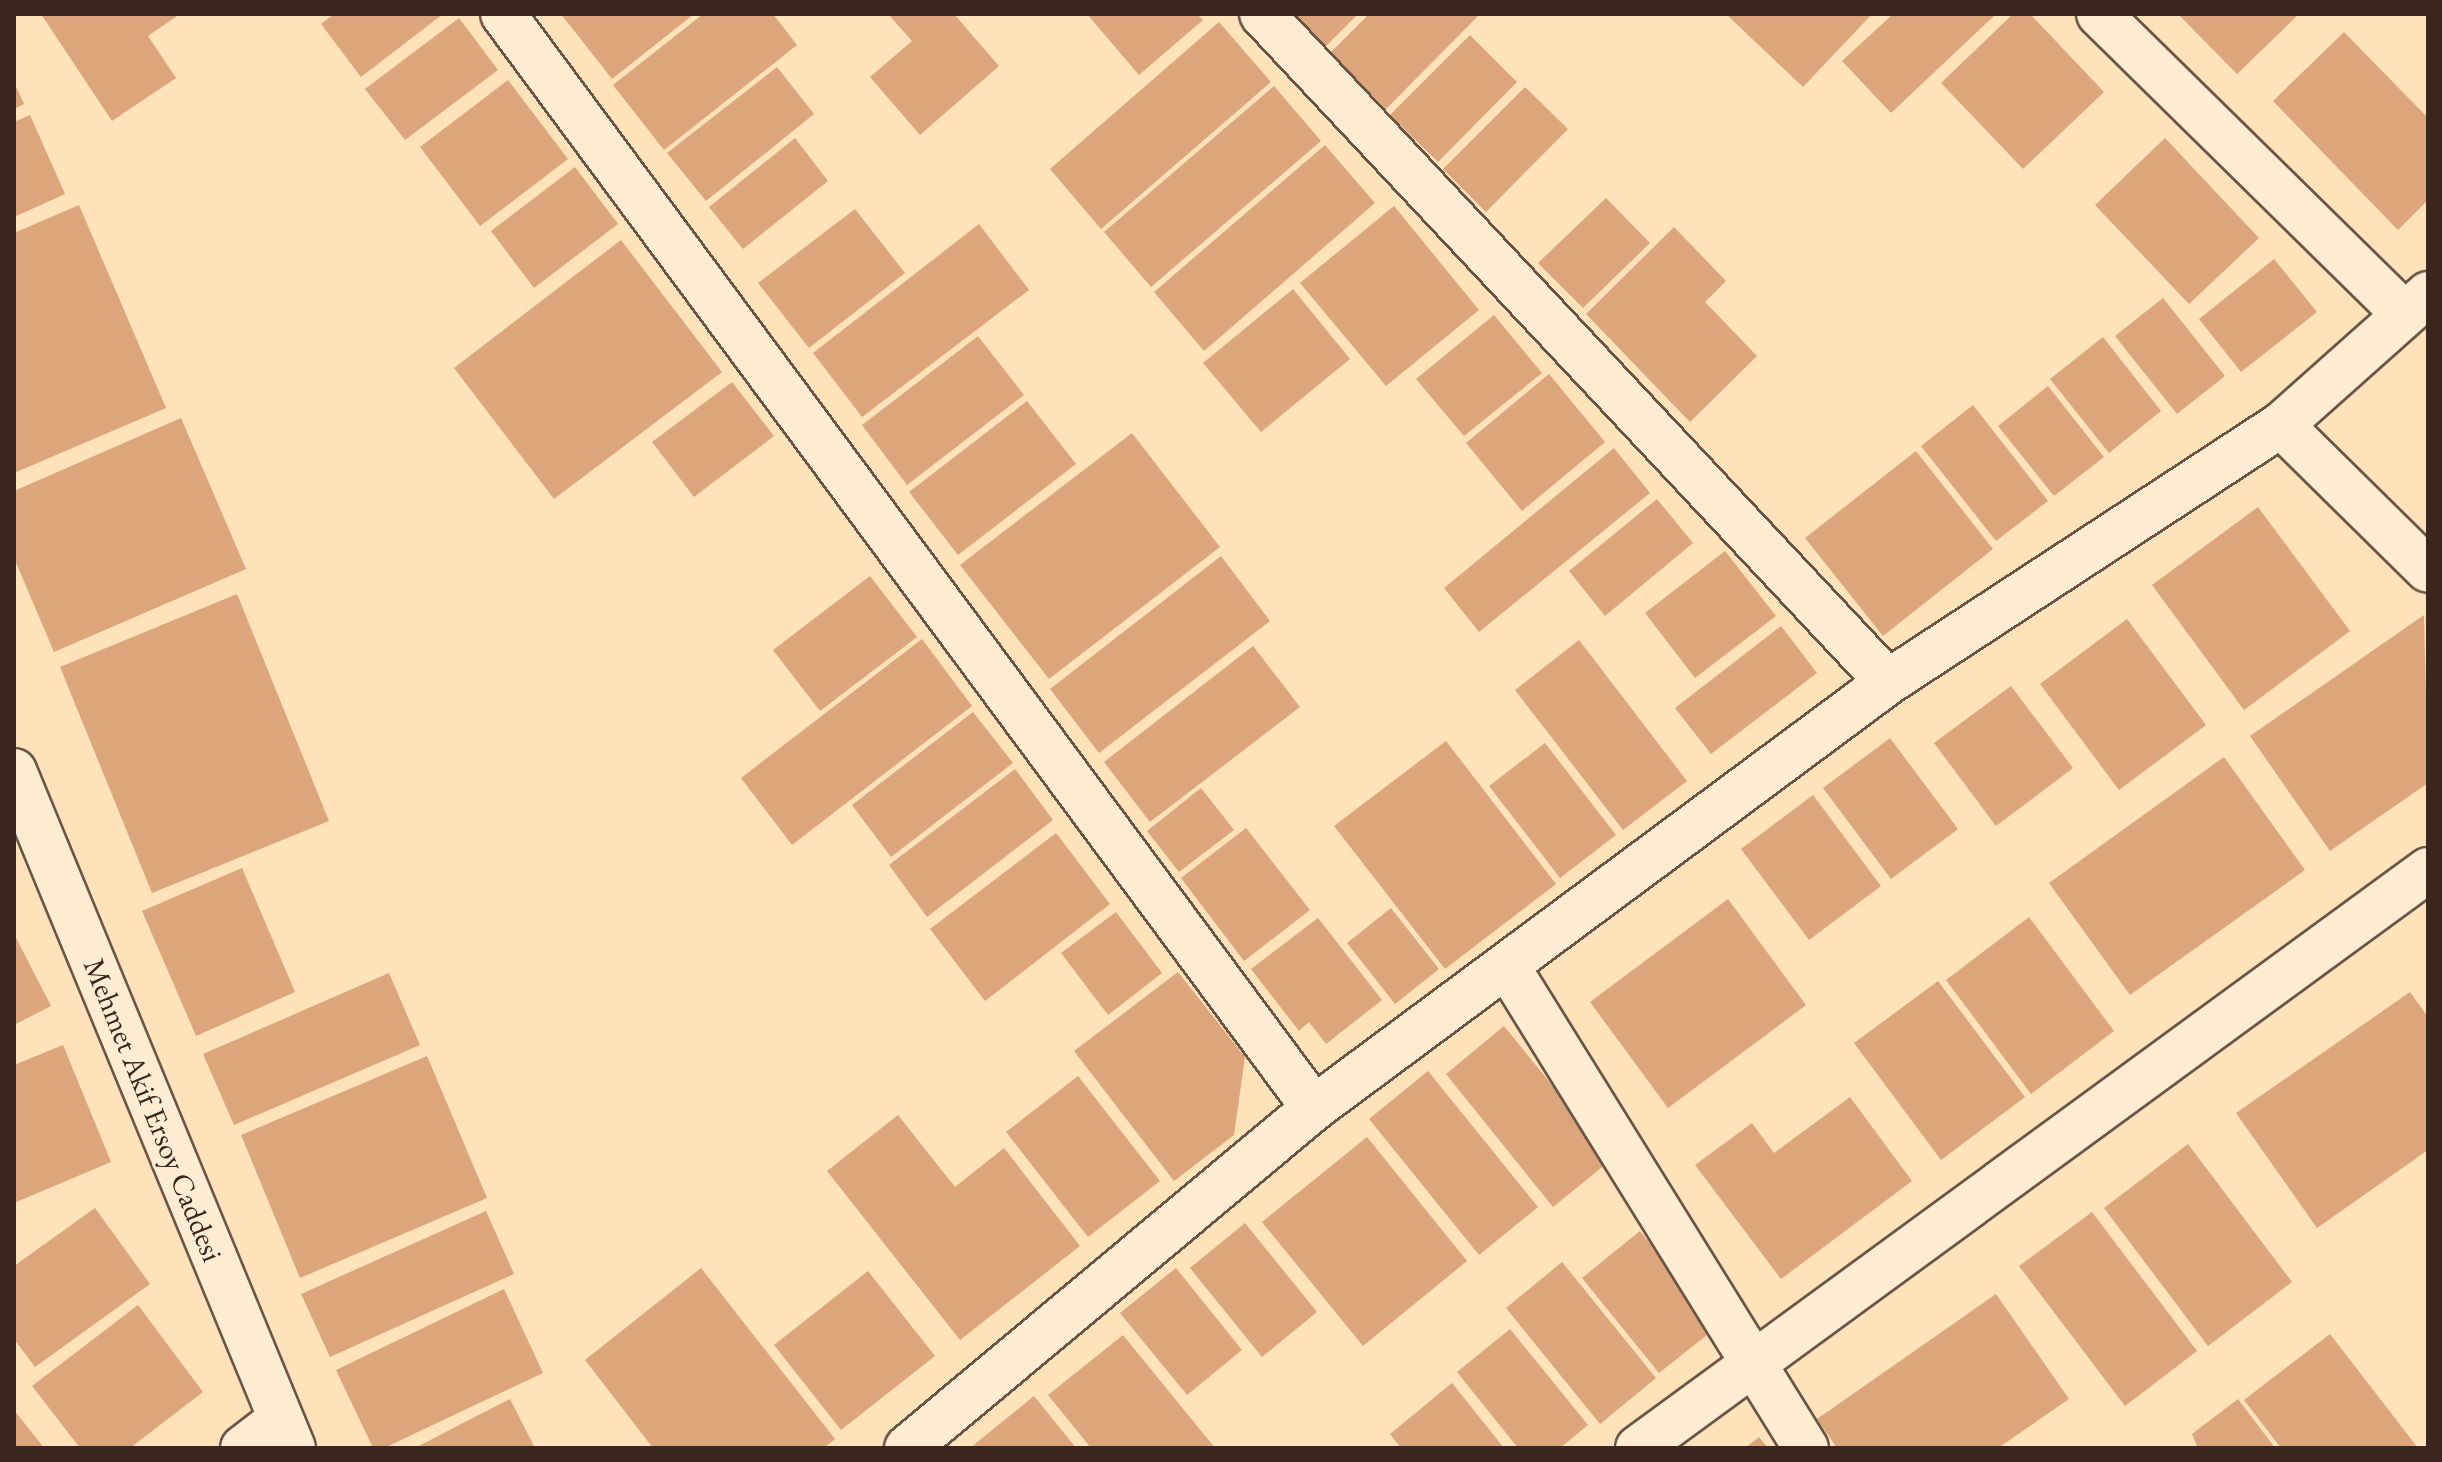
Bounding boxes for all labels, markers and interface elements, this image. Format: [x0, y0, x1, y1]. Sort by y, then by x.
street label: Mehmet Akif Ersoy Caddesi [76, 953, 230, 1267]

